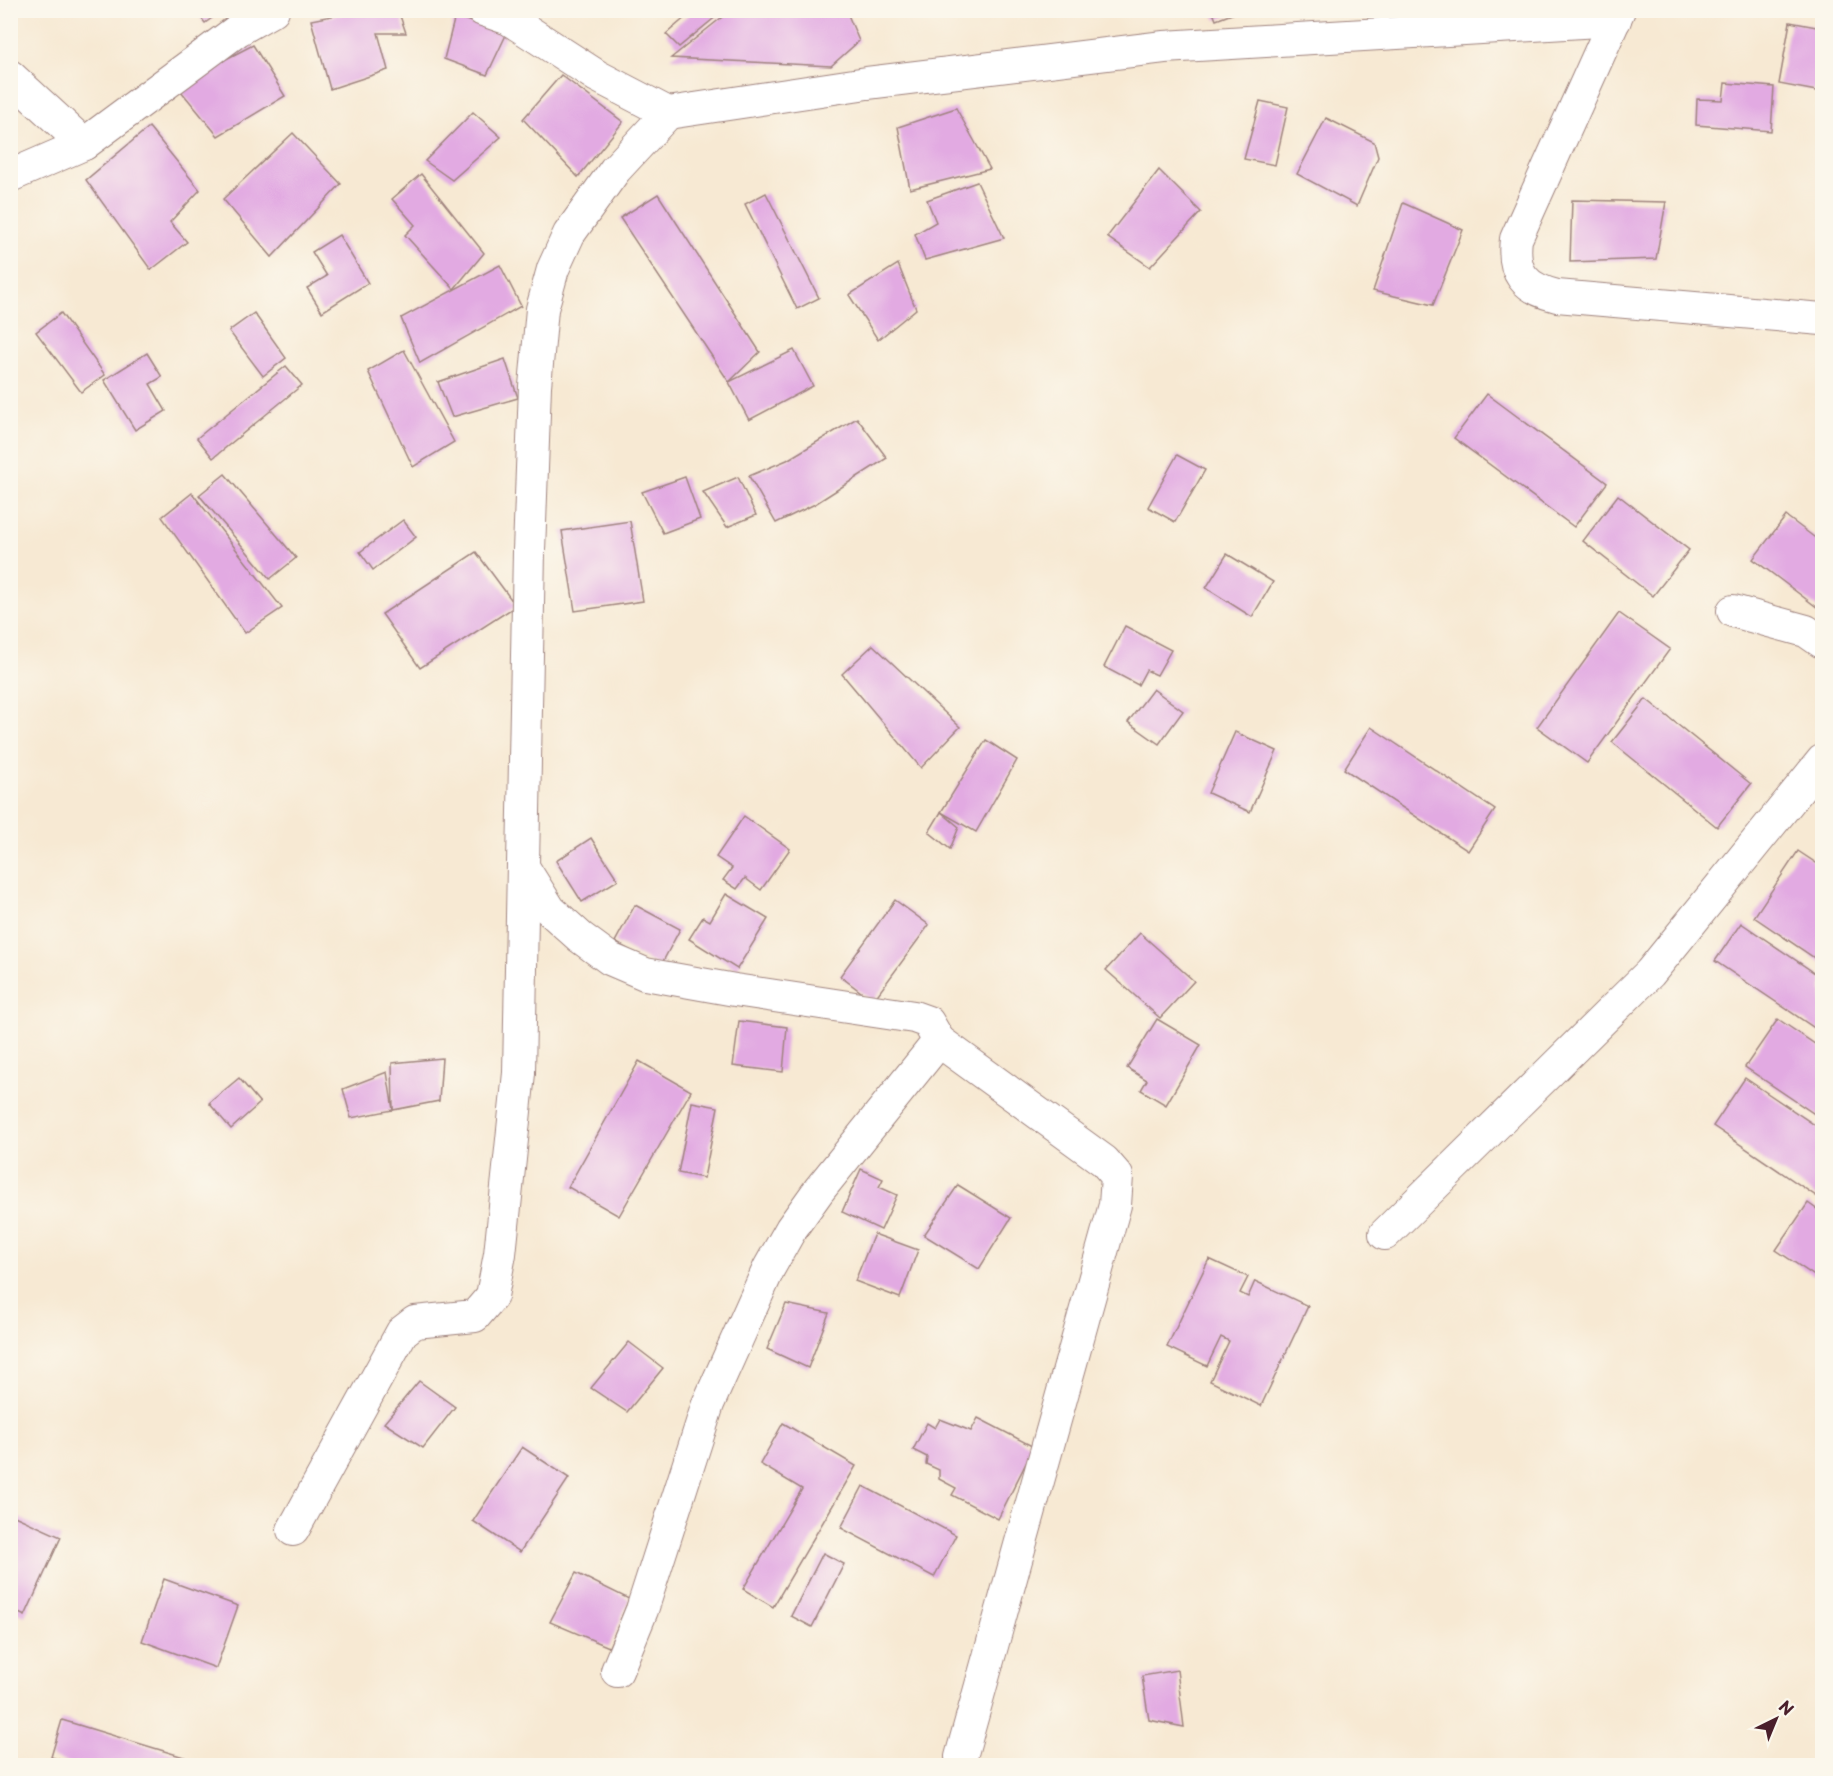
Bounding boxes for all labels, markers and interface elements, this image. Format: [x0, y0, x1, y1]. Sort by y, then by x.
north arrow [1746, 1689, 1806, 1749]
text: N [1774, 1694, 1800, 1720]

